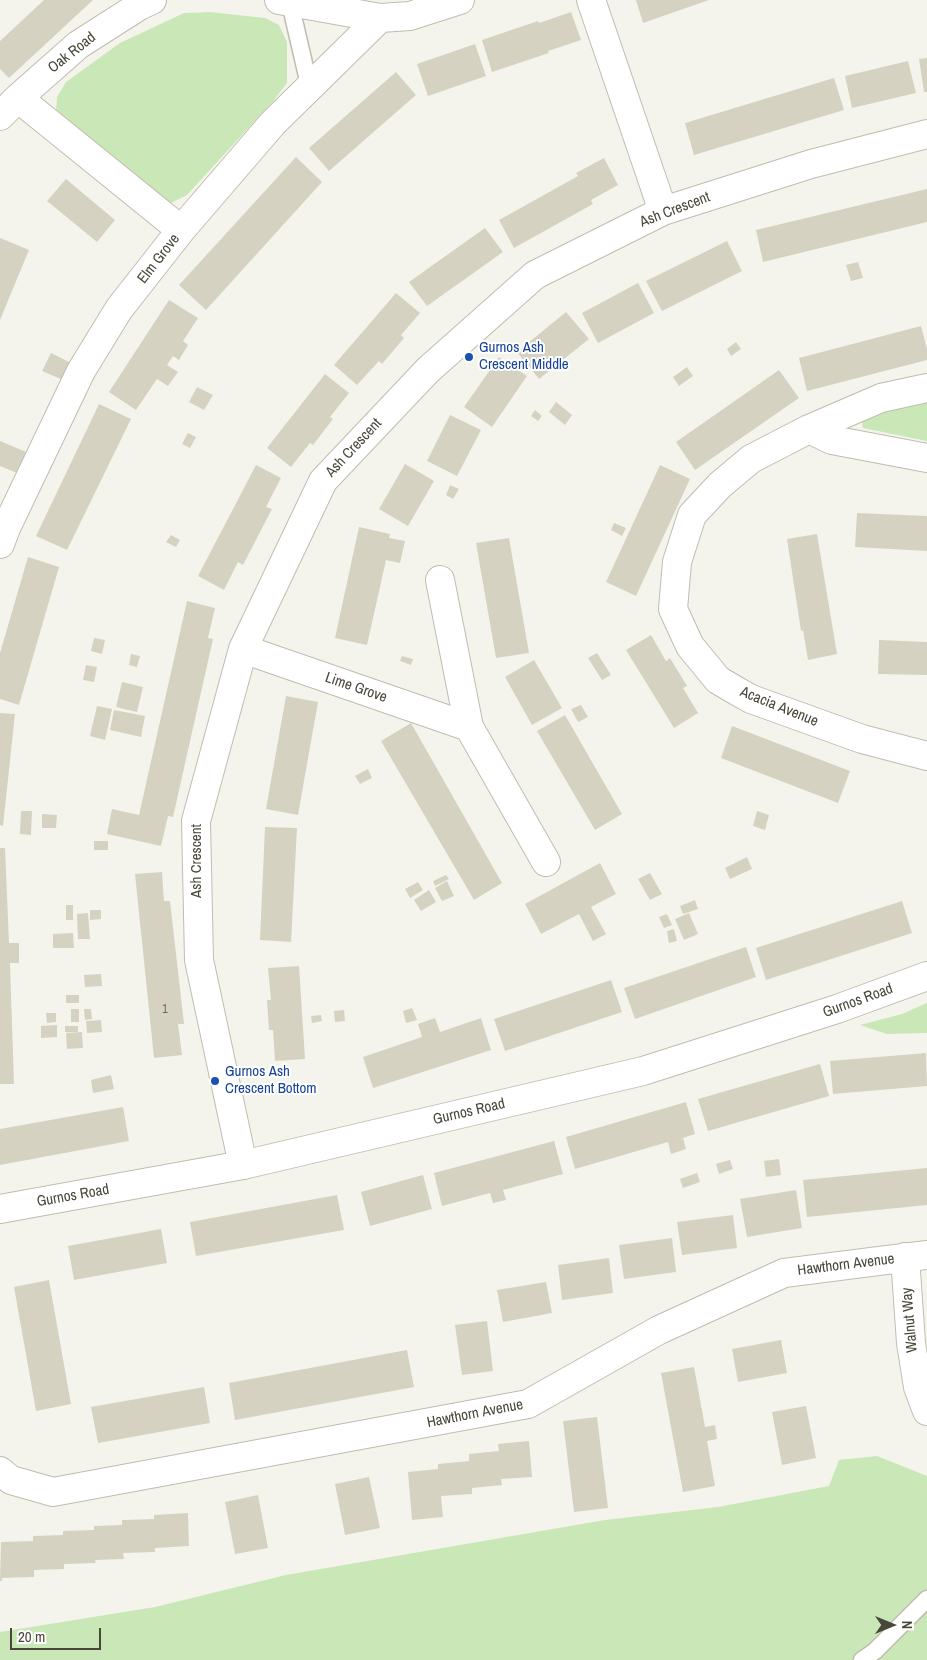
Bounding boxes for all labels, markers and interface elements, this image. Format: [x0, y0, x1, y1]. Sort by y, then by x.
street label: Oak Road [45, 29, 99, 77]
street label: Ash Crescent [637, 188, 713, 232]
street label: Elm Grove [134, 231, 184, 287]
place label: Gurnos Ash Crescent Middle [479, 339, 569, 374]
marker: Gurnos Ash Crescent Middle [463, 351, 475, 363]
street label: Ash Crescent [322, 415, 386, 481]
street label: Lime Grove [323, 669, 389, 707]
street label: Acacia Avenue [737, 683, 821, 731]
street label: Ash Crescent [188, 824, 206, 898]
street label: Gurnos Road [821, 980, 895, 1022]
house number: 1 [162, 1003, 168, 1017]
place label: Gurnos Ash Crescent Bottom [225, 1063, 317, 1098]
marker: Gurnos Ash Crescent Bottom [209, 1075, 221, 1087]
street label: Gurnos Road [431, 1095, 507, 1129]
street label: Gurnos Road [35, 1181, 111, 1211]
street label: Hawthorn Avenue [796, 1250, 896, 1280]
street label: Walnut Way [898, 1287, 922, 1353]
street label: Hawthorn Avenue [425, 1396, 525, 1432]
north arrow [867, 1600, 917, 1650]
scale bar [12, 1618, 104, 1650]
text: N [898, 1621, 916, 1629]
text: 20 m [18, 1626, 45, 1647]

